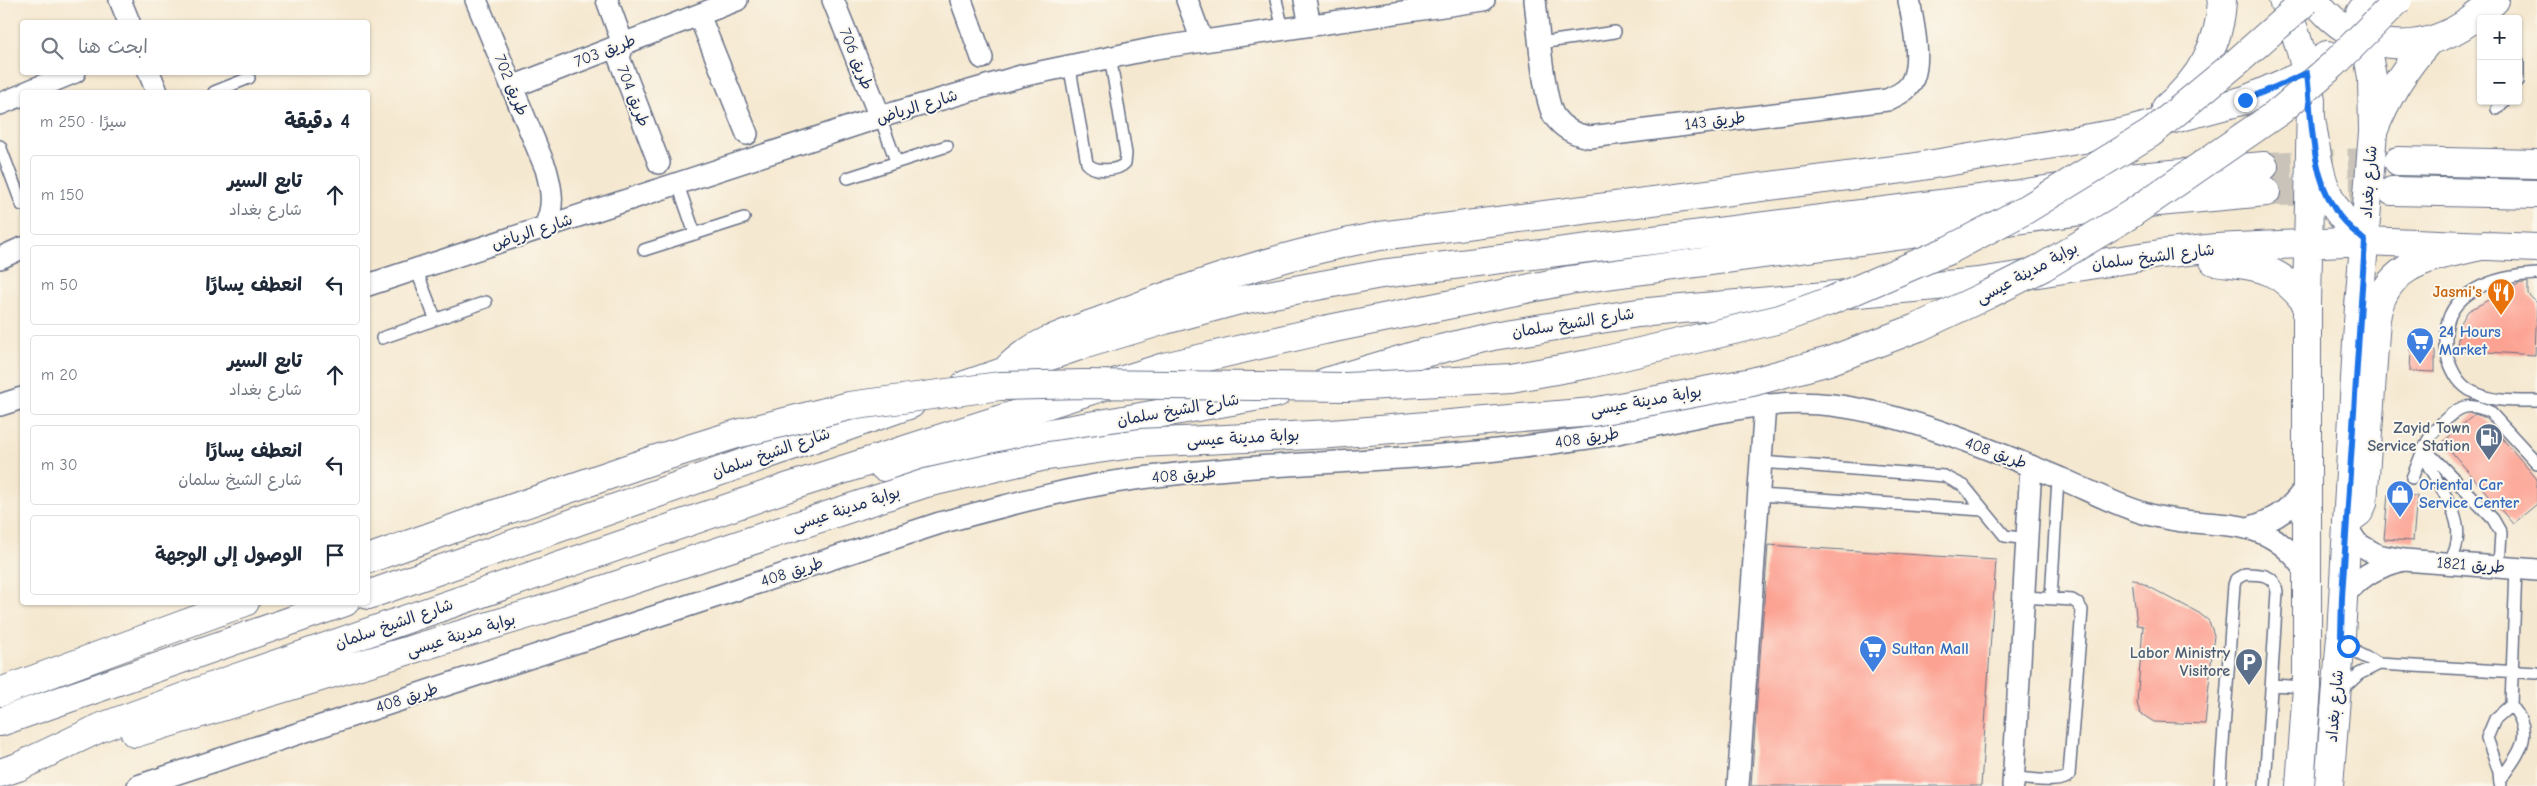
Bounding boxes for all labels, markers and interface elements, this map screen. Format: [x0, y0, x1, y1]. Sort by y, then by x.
map controls [2477, 15, 2522, 105]
button: + [2477, 15, 2522, 60]
search box [20, 20, 370, 75]
street label: طريق 706 [835, 26, 877, 92]
street label: طريق 703 [572, 31, 638, 71]
icon: search [38, 34, 66, 62]
text: ابحث هنا [78, 36, 148, 58]
street label: طريق 702 [491, 52, 531, 118]
button: − [2477, 60, 2522, 105]
street label: طريق 704 [613, 63, 653, 129]
street label: شارع الرياض [874, 86, 960, 130]
route end [2234, 89, 2257, 112]
street label: طريق 143 [1684, 108, 1746, 134]
text: 4 دقيقة [284, 109, 350, 133]
text: سيرًا · 250 m [40, 113, 127, 131]
street label: شارع بغداد [2357, 145, 2383, 219]
text: تابع السير [228, 170, 302, 192]
icon: ahead [321, 181, 349, 209]
text: 150 m [41, 186, 84, 204]
text: شارع بغداد [229, 201, 302, 219]
street label: شارع الرياض [489, 210, 575, 255]
street label: بوابة مدينة عيسى [1973, 239, 2081, 308]
street label: شارع الشيخ سلمان [2090, 241, 2216, 275]
icon: left [321, 271, 349, 299]
text: انعطف يسارًا [205, 274, 302, 296]
text: 50 m [41, 276, 78, 294]
restaurant icon: Jasmi's [2486, 277, 2516, 316]
place label: Jasmi's [2433, 283, 2482, 301]
street label: شارع الشيخ سلمان [1510, 304, 1636, 344]
place label: 24 Hours Market [2439, 323, 2501, 359]
supermarket icon: 24 Hours Market [2405, 326, 2435, 365]
text: تابع السير [228, 350, 302, 372]
icon: ahead [321, 361, 349, 389]
text: 20 m [41, 366, 78, 384]
text: شارع بغداد [229, 381, 302, 399]
street label: بوابة مدينة عيسى [1589, 382, 1703, 421]
street label: شارع الشيخ سلمان [1115, 390, 1241, 432]
place label: Zayid Town Service Station [2367, 419, 2470, 455]
fuel station icon: Zayid Town Service Station [2474, 422, 2504, 461]
street label: شارع الشيخ سلمان [710, 424, 833, 484]
street label: طريق 408 [1554, 424, 1620, 452]
street label: بوابة مدينة عيسى [1186, 426, 1300, 451]
street label: طريق 408 [1963, 433, 2029, 473]
text: انعطف يسارًا [205, 440, 302, 462]
icon: left [321, 451, 349, 479]
text: 30 m [41, 456, 77, 474]
street label: طريق 408 [1151, 463, 1217, 487]
text: شارع الشيخ سلمان [178, 471, 302, 489]
place label: Oriental Car Service Center [2419, 476, 2520, 512]
shop icon: Oriental Car Service Center [2385, 479, 2415, 518]
street label: بوابة مدينة عيسى [790, 483, 903, 536]
icon: arrive [321, 541, 349, 569]
text: الوصول إلى الوجهة [155, 544, 302, 566]
street label: طريق 408 [758, 553, 826, 591]
street label: طريق 1821 [2436, 554, 2506, 576]
street label: شارع الشيخ سلمان [333, 595, 456, 655]
street label: بوابة مدينة عيسى [404, 610, 518, 661]
supermarket icon: Sultan Mall [1858, 634, 1888, 673]
route start [2337, 635, 2360, 658]
place label: Sultan Mall [1892, 640, 1969, 658]
place label: Labor Ministry Visitore [2130, 644, 2231, 680]
parking icon: Labor Ministry Visitore [2234, 647, 2264, 686]
street label: شارع بغداد [2323, 669, 2349, 743]
street label: طريق 408 [373, 679, 441, 717]

